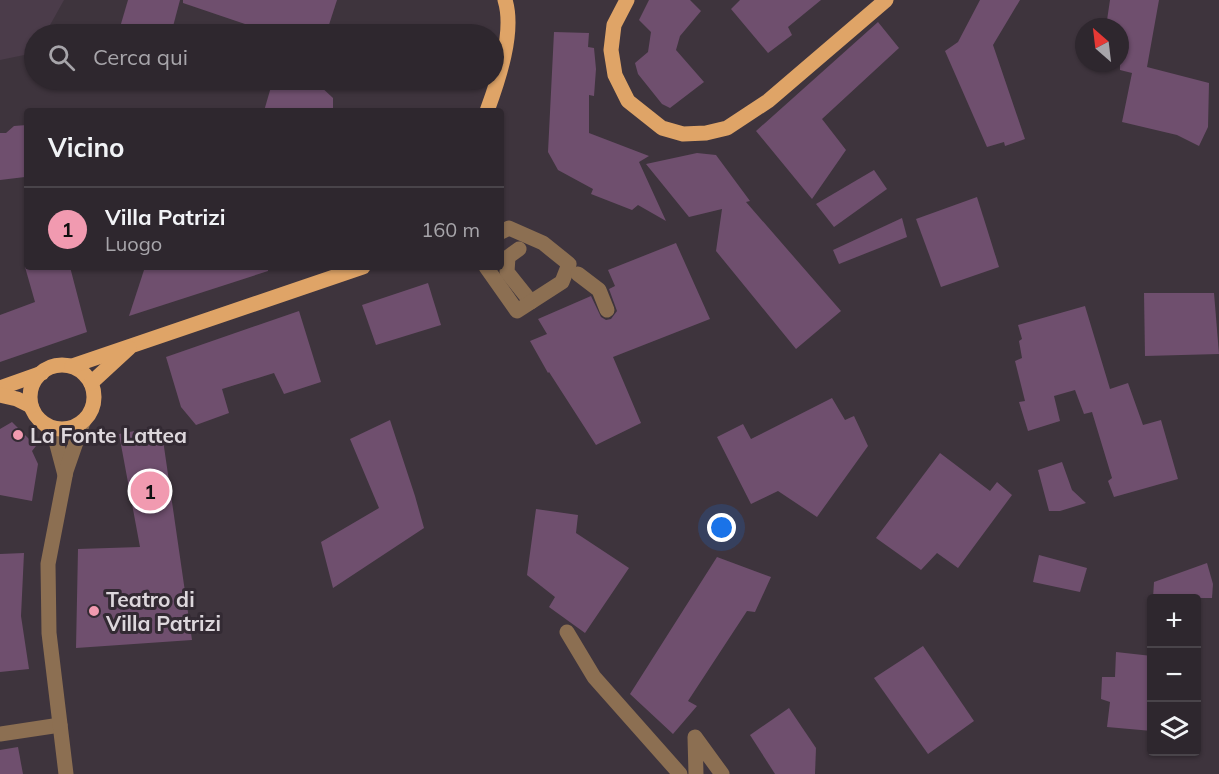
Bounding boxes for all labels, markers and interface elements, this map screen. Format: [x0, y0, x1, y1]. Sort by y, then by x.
north arrow [1075, 18, 1129, 72]
search box [24, 24, 504, 90]
icon: search [45, 41, 78, 74]
text: Cerca qui [93, 43, 188, 71]
text: Vicino [48, 131, 125, 164]
text: Villa Patrizi [105, 203, 226, 231]
text: 1 [62, 217, 74, 242]
text: 160 m [421, 217, 480, 242]
text: Luogo [105, 231, 162, 256]
place label: La Fonte Lattea [30, 422, 187, 448]
marker: La Fonte Lattea [11, 428, 25, 442]
pin: 1 [130, 468, 170, 514]
your location [707, 513, 736, 542]
place label: Teatro di Villa Patrizi [105, 586, 221, 636]
map controls [1147, 594, 1201, 756]
button: + [1147, 594, 1201, 648]
marker: Teatro di Villa Patrizi [87, 604, 101, 618]
button: − [1147, 648, 1201, 702]
button: layers [1147, 702, 1201, 756]

